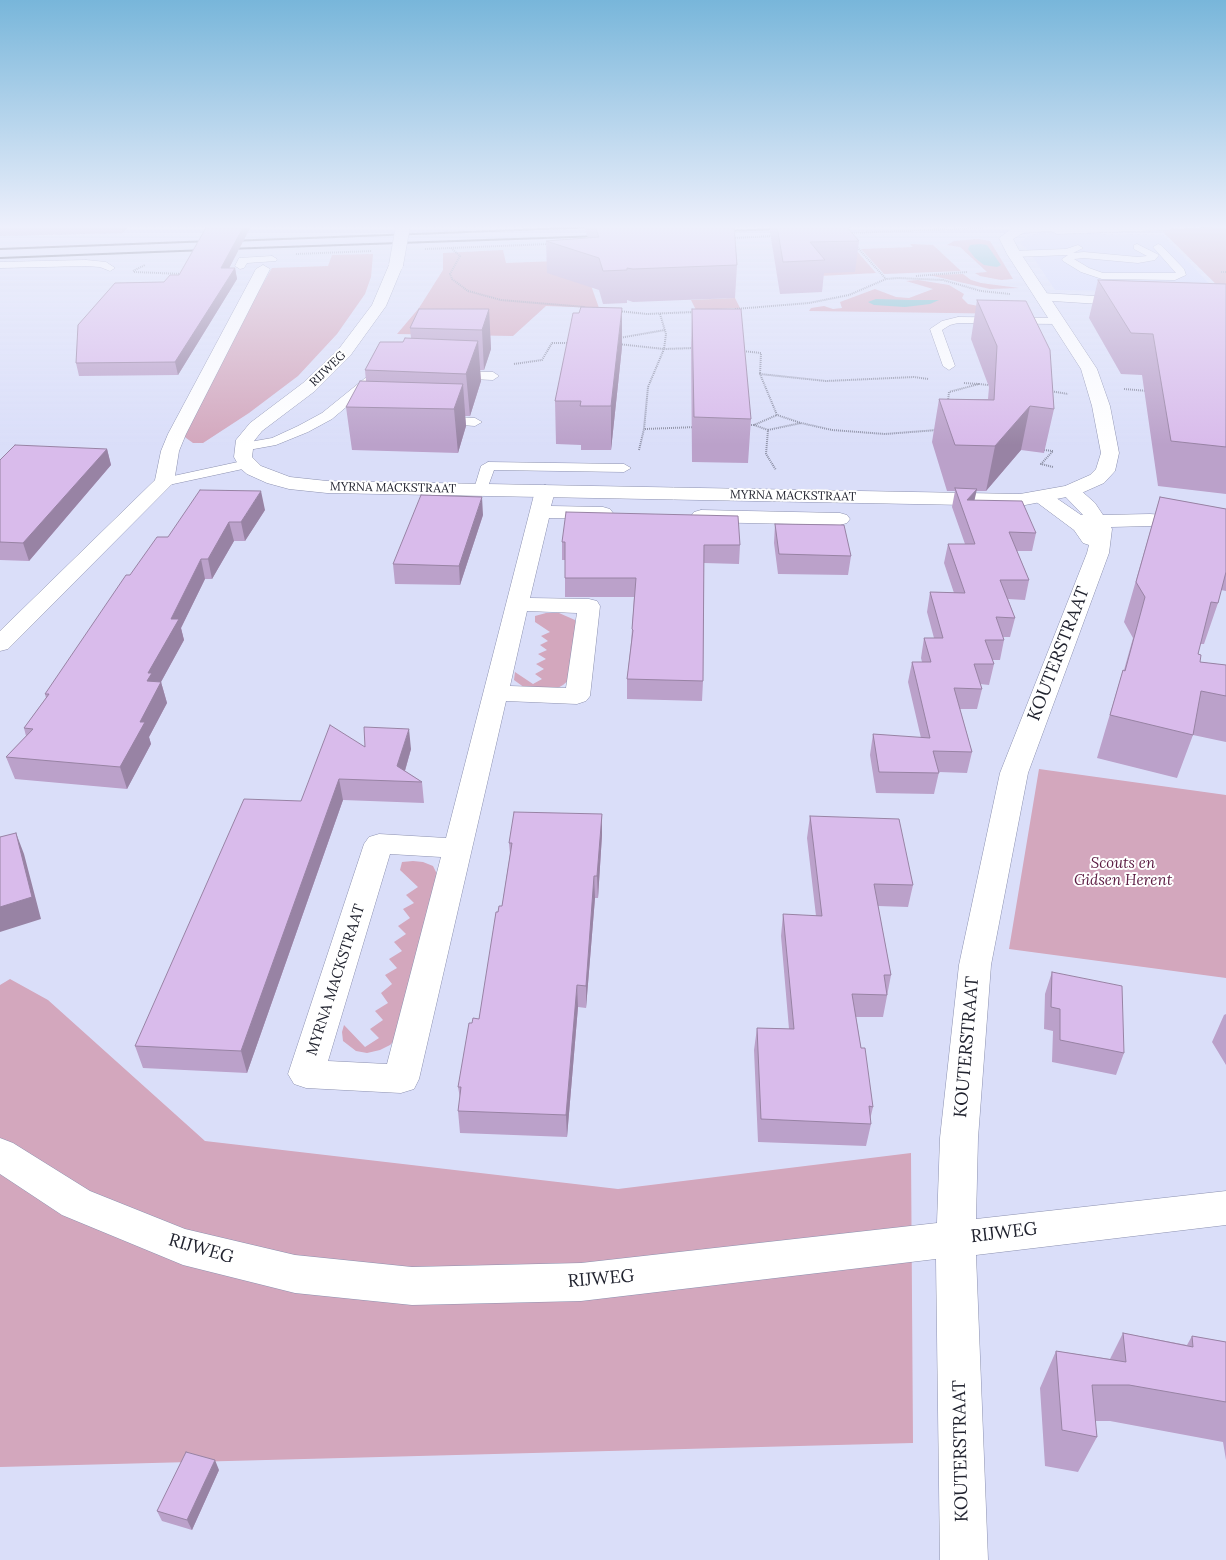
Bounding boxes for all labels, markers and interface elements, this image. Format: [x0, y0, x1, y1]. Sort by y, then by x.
street label: RIJWEG [307, 348, 349, 390]
street label: MYRNA MACKSTRAAT [330, 480, 456, 496]
street label: MYRNA MACKSTRAAT [730, 488, 856, 504]
street label: KOUTERSTRAAT [1023, 584, 1095, 724]
park label: Scouts en Gidsen Herent [1074, 855, 1172, 890]
street label: MYRNA MACKSTRAAT [303, 902, 369, 1058]
street label: KOUTERSTRAAT [950, 975, 984, 1119]
street label: RIJWEG [970, 1218, 1038, 1248]
street label: RIJWEG [166, 1229, 236, 1269]
street label: RIJWEG [567, 1265, 635, 1293]
street label: KOUTERSTRAAT [949, 1380, 973, 1522]

